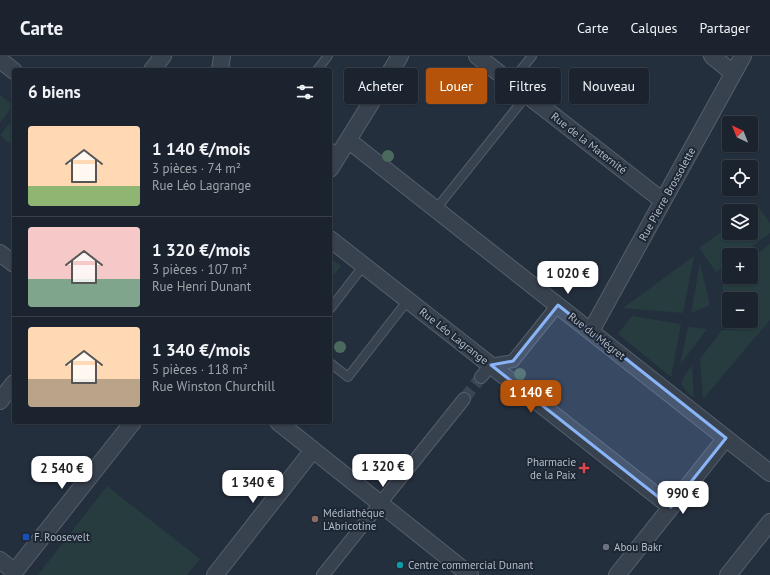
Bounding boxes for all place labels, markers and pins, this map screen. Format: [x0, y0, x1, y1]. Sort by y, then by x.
pin: 1 020 € [531, 261, 605, 295]
pin: 1 140 € [494, 380, 568, 414]
pin: 1 320 € [346, 454, 420, 488]
place label: Pharmacie de la Paix [527, 455, 576, 482]
pin: 2 540 € [25, 456, 99, 490]
marker: Pharmacie de la Paix [579, 463, 589, 473]
pin: 1 340 € [216, 470, 290, 504]
pin: 990 € [655, 481, 711, 515]
place label: Médiathèque L'Abricotine [323, 506, 385, 533]
marker: Médiathèque L'Abricotine [310, 514, 320, 524]
place label: F. Roosevelt [34, 530, 90, 544]
marker: F. Roosevelt [21, 532, 31, 542]
place label: Abou Bakr [614, 540, 662, 554]
marker: Abou Bakr [601, 542, 611, 552]
place label: Centre commercial Dunant [408, 558, 533, 572]
marker: Centre commercial Dunant [395, 560, 405, 570]

